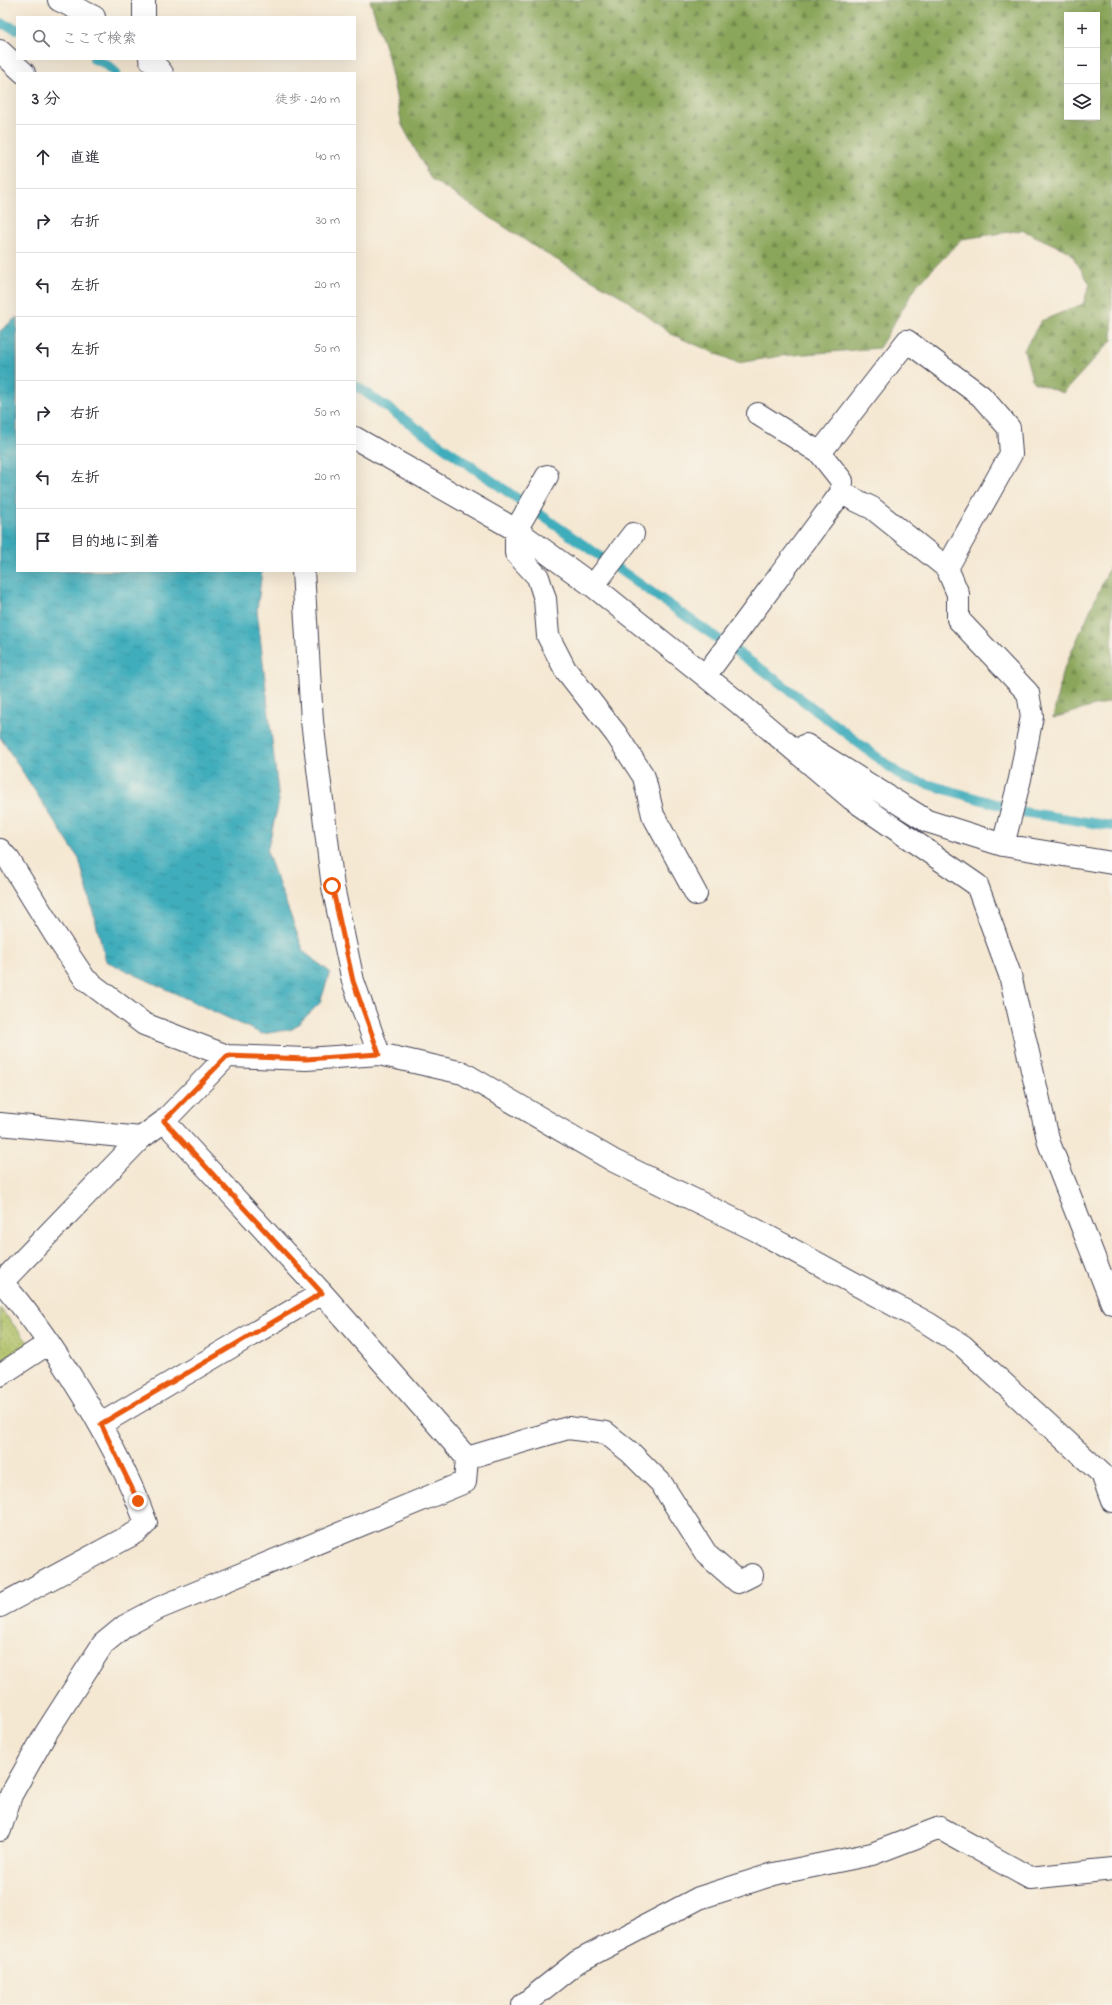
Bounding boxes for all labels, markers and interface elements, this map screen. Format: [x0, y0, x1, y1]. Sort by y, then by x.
map controls [1064, 12, 1100, 120]
button: + [1064, 12, 1100, 48]
search box [16, 16, 356, 60]
icon: search [30, 27, 52, 49]
text: ここで検索 [62, 28, 137, 50]
button: − [1064, 48, 1100, 84]
button: layers [1064, 84, 1100, 120]
text: 3 分 [32, 87, 60, 112]
text: 徒歩 · 210 m [275, 90, 340, 109]
icon: ahead [32, 146, 54, 168]
text: 直進 [70, 147, 100, 169]
text: 40 m [316, 147, 340, 166]
icon: right [32, 210, 54, 232]
text: 右折 [70, 211, 100, 233]
text: 30 m [316, 211, 340, 230]
icon: left [32, 274, 54, 296]
text: 左折 [70, 275, 100, 297]
text: 20 m [315, 275, 340, 294]
icon: left [32, 338, 54, 360]
text: 左折 [70, 339, 100, 361]
text: 50 m [314, 339, 340, 358]
icon: right [32, 402, 54, 424]
text: 右折 [70, 403, 100, 425]
text: 50 m [314, 403, 340, 422]
icon: left [32, 466, 54, 488]
text: 左折 [70, 467, 100, 489]
text: 20 m [315, 467, 340, 486]
icon: arrive [32, 530, 54, 552]
text: 目的地に到着 [70, 531, 160, 553]
route start [323, 877, 341, 895]
route end [129, 1492, 147, 1510]

